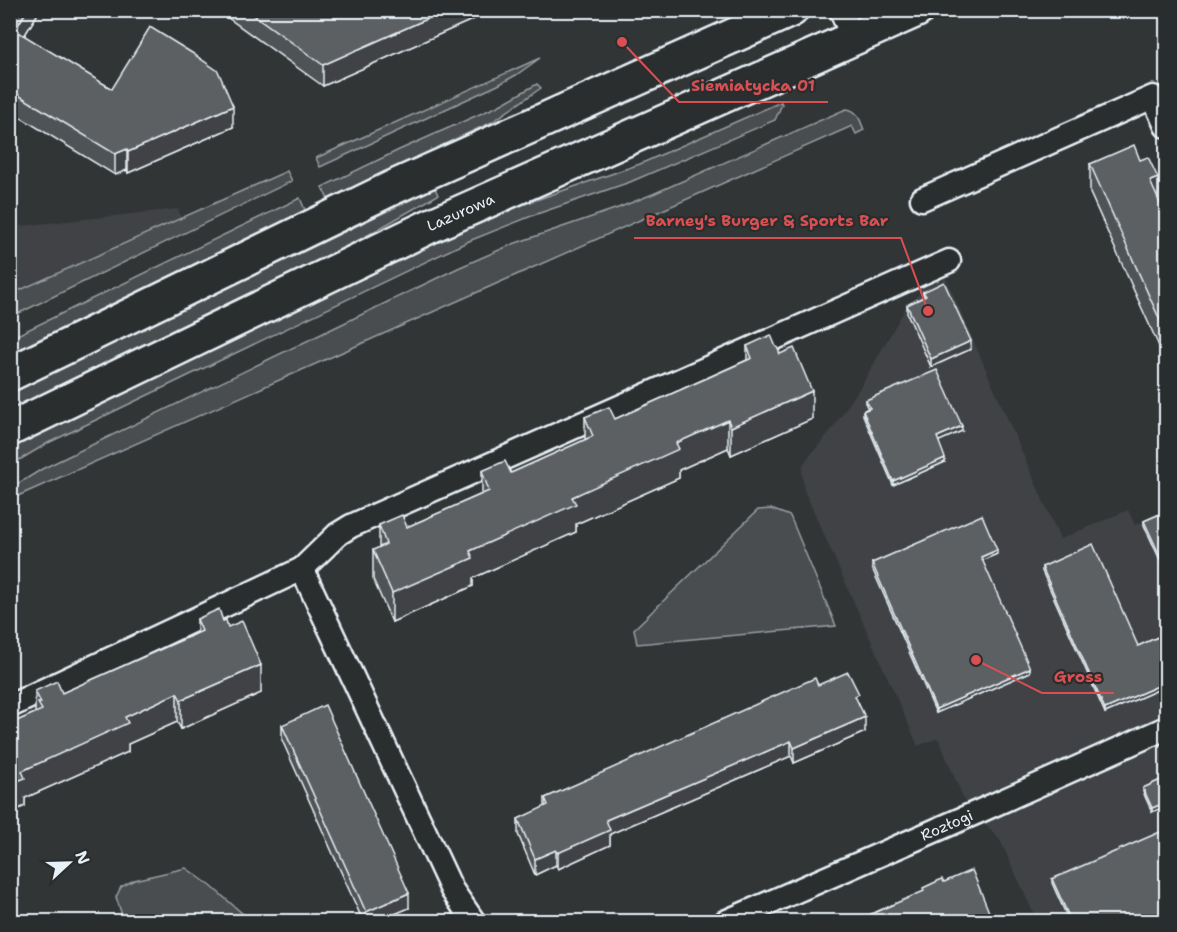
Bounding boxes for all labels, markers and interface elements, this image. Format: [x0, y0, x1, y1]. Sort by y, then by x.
callout: Siemiatycka 01 [679, 68, 828, 102]
text: Siemiatycka 01 [691, 75, 815, 96]
street label: Lazurowa [424, 188, 498, 236]
callout: Barney's Burger & Sports Bar [634, 204, 901, 238]
text: Barney's Burger & Sports Bar [646, 210, 889, 231]
callout: Gross [1042, 659, 1114, 693]
text: Gross [1054, 666, 1102, 687]
street label: Rozłogi [918, 805, 976, 846]
north arrow [39, 833, 99, 893]
text: N [70, 848, 95, 867]

